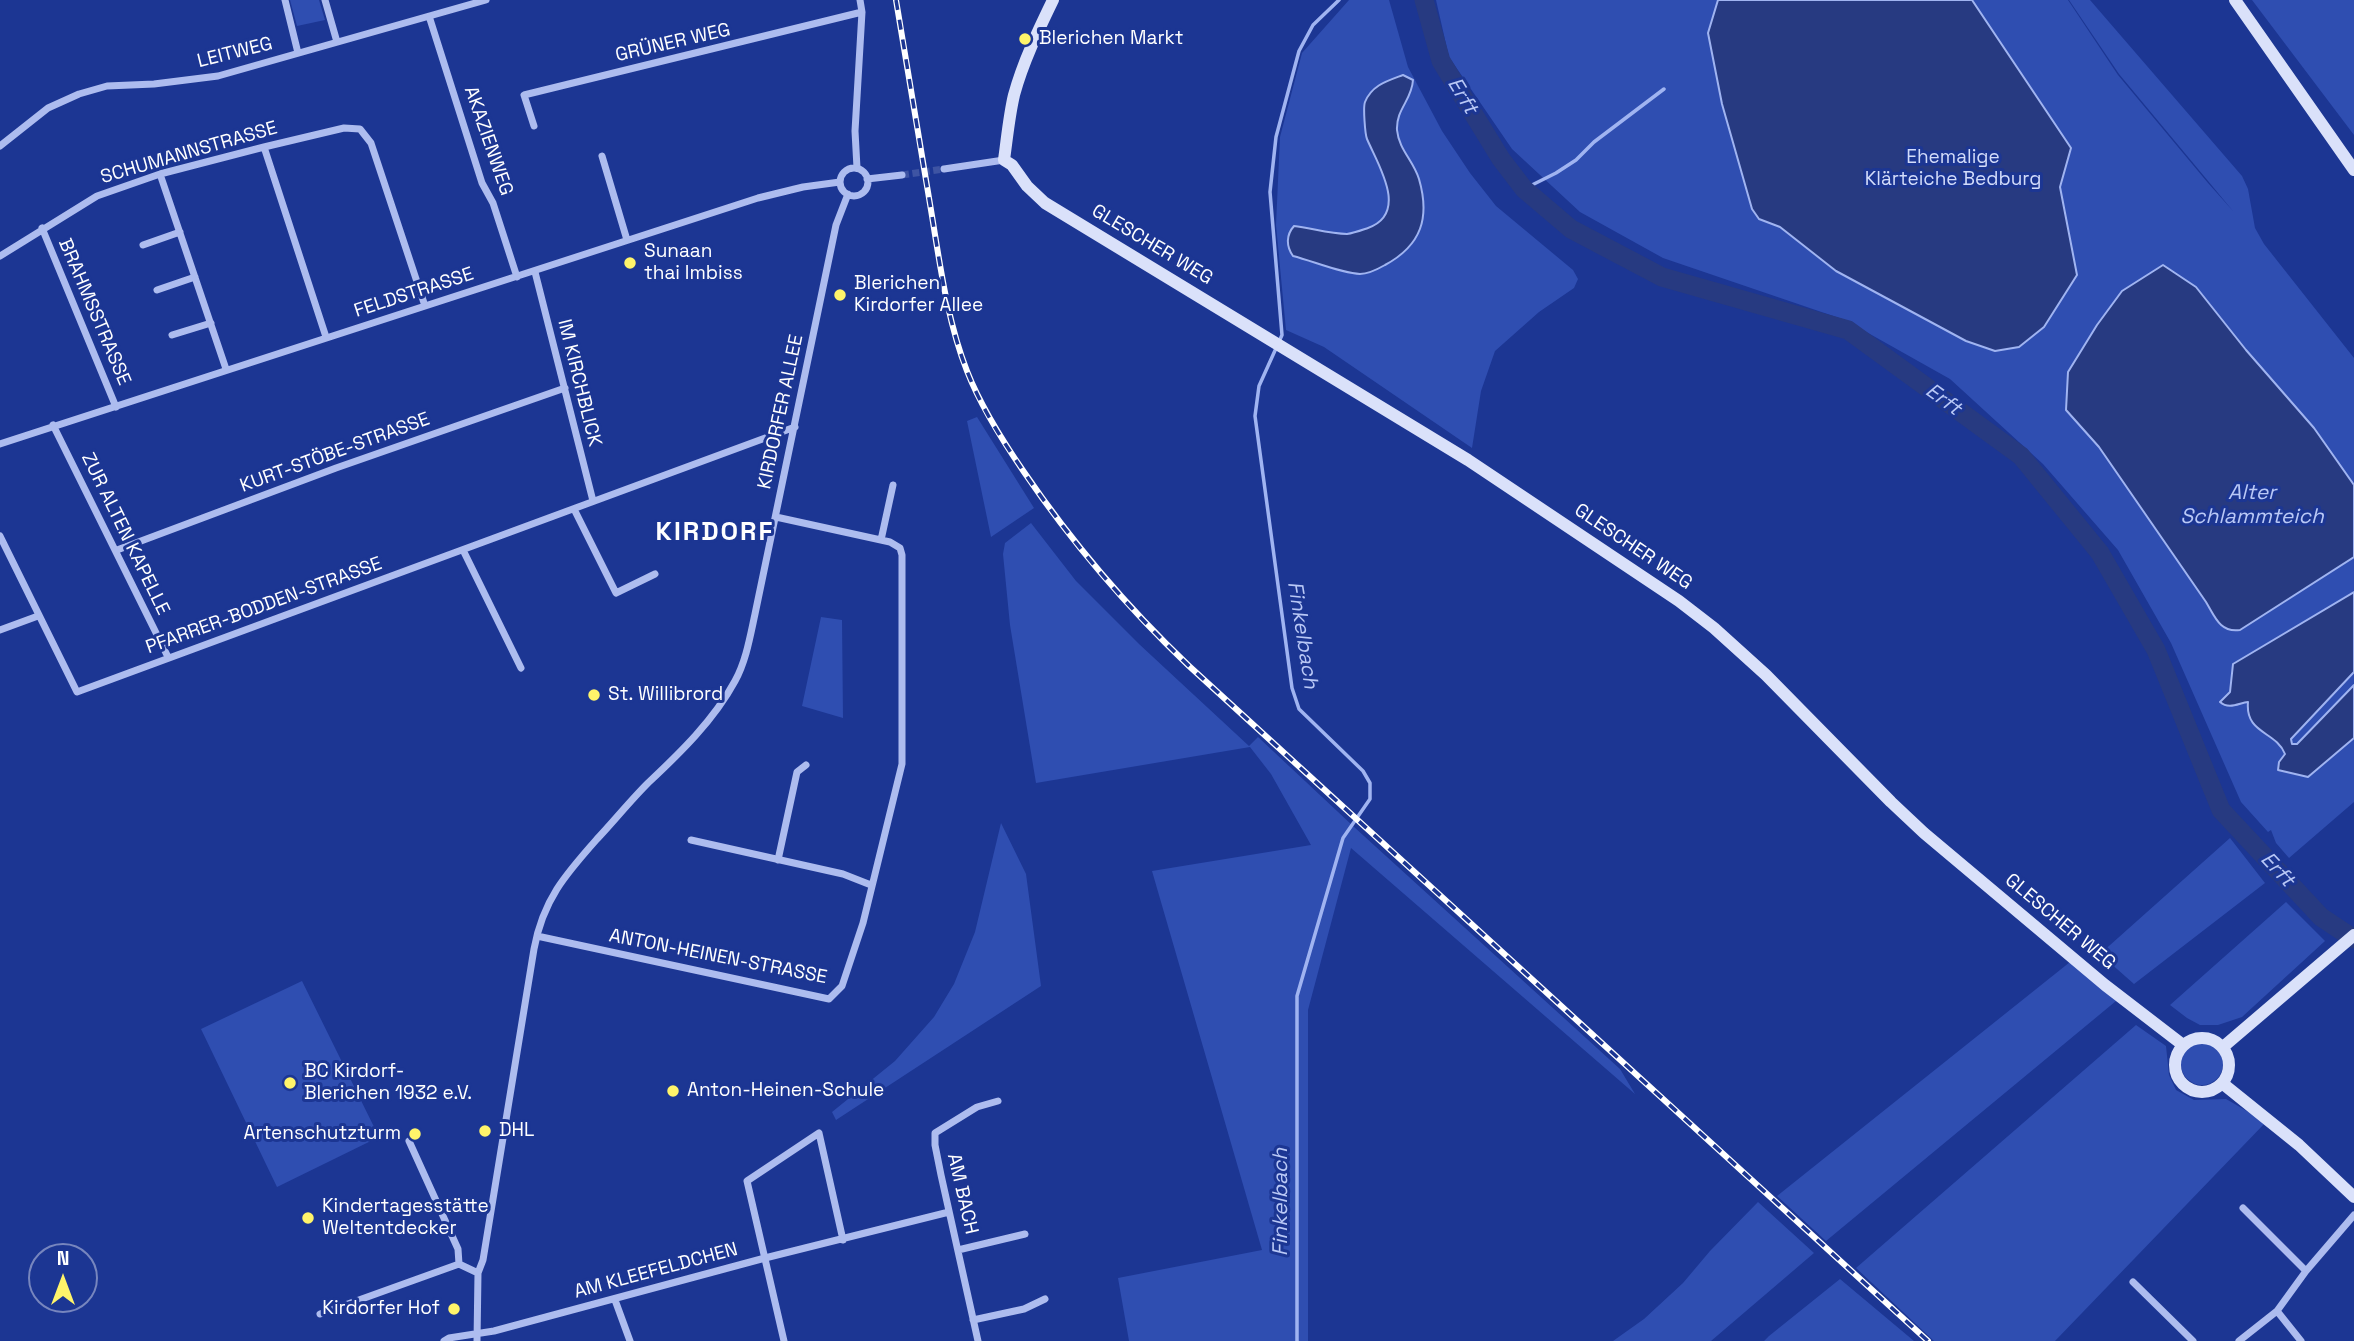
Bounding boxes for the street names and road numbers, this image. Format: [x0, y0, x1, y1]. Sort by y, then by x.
street label: GRÜNER WEG [613, 19, 733, 67]
street label: LEITWEG [195, 33, 275, 73]
street label: AKAZIENWEG [459, 83, 517, 199]
street label: SCHUMANNSTRASSE [98, 117, 280, 189]
street label: GLESCHER WEG [1087, 200, 1217, 290]
street label: BRAHMSSTRASSE [53, 235, 135, 389]
street label: FELDSTRASSE [351, 263, 477, 323]
street label: IM KIRCHBLICK [552, 317, 606, 449]
street label: KIRDORFER ALLEE [753, 333, 809, 491]
street label: KURT-STÖBE-STRASSE [237, 408, 433, 498]
street label: ZUR ALTEN KAPELLE [76, 449, 174, 619]
street label: GLESCHER WEG [1570, 499, 1696, 595]
street label: PFARRER-BODDEN-STRASSE [143, 553, 385, 659]
street label: GLESCHER WEG [2000, 869, 2120, 975]
street label: ANTON-HEINEN-STRASSE [607, 925, 829, 989]
street label: AM BACH [942, 1151, 982, 1237]
street label: AM KLEEFELDCHEN [572, 1238, 740, 1304]

